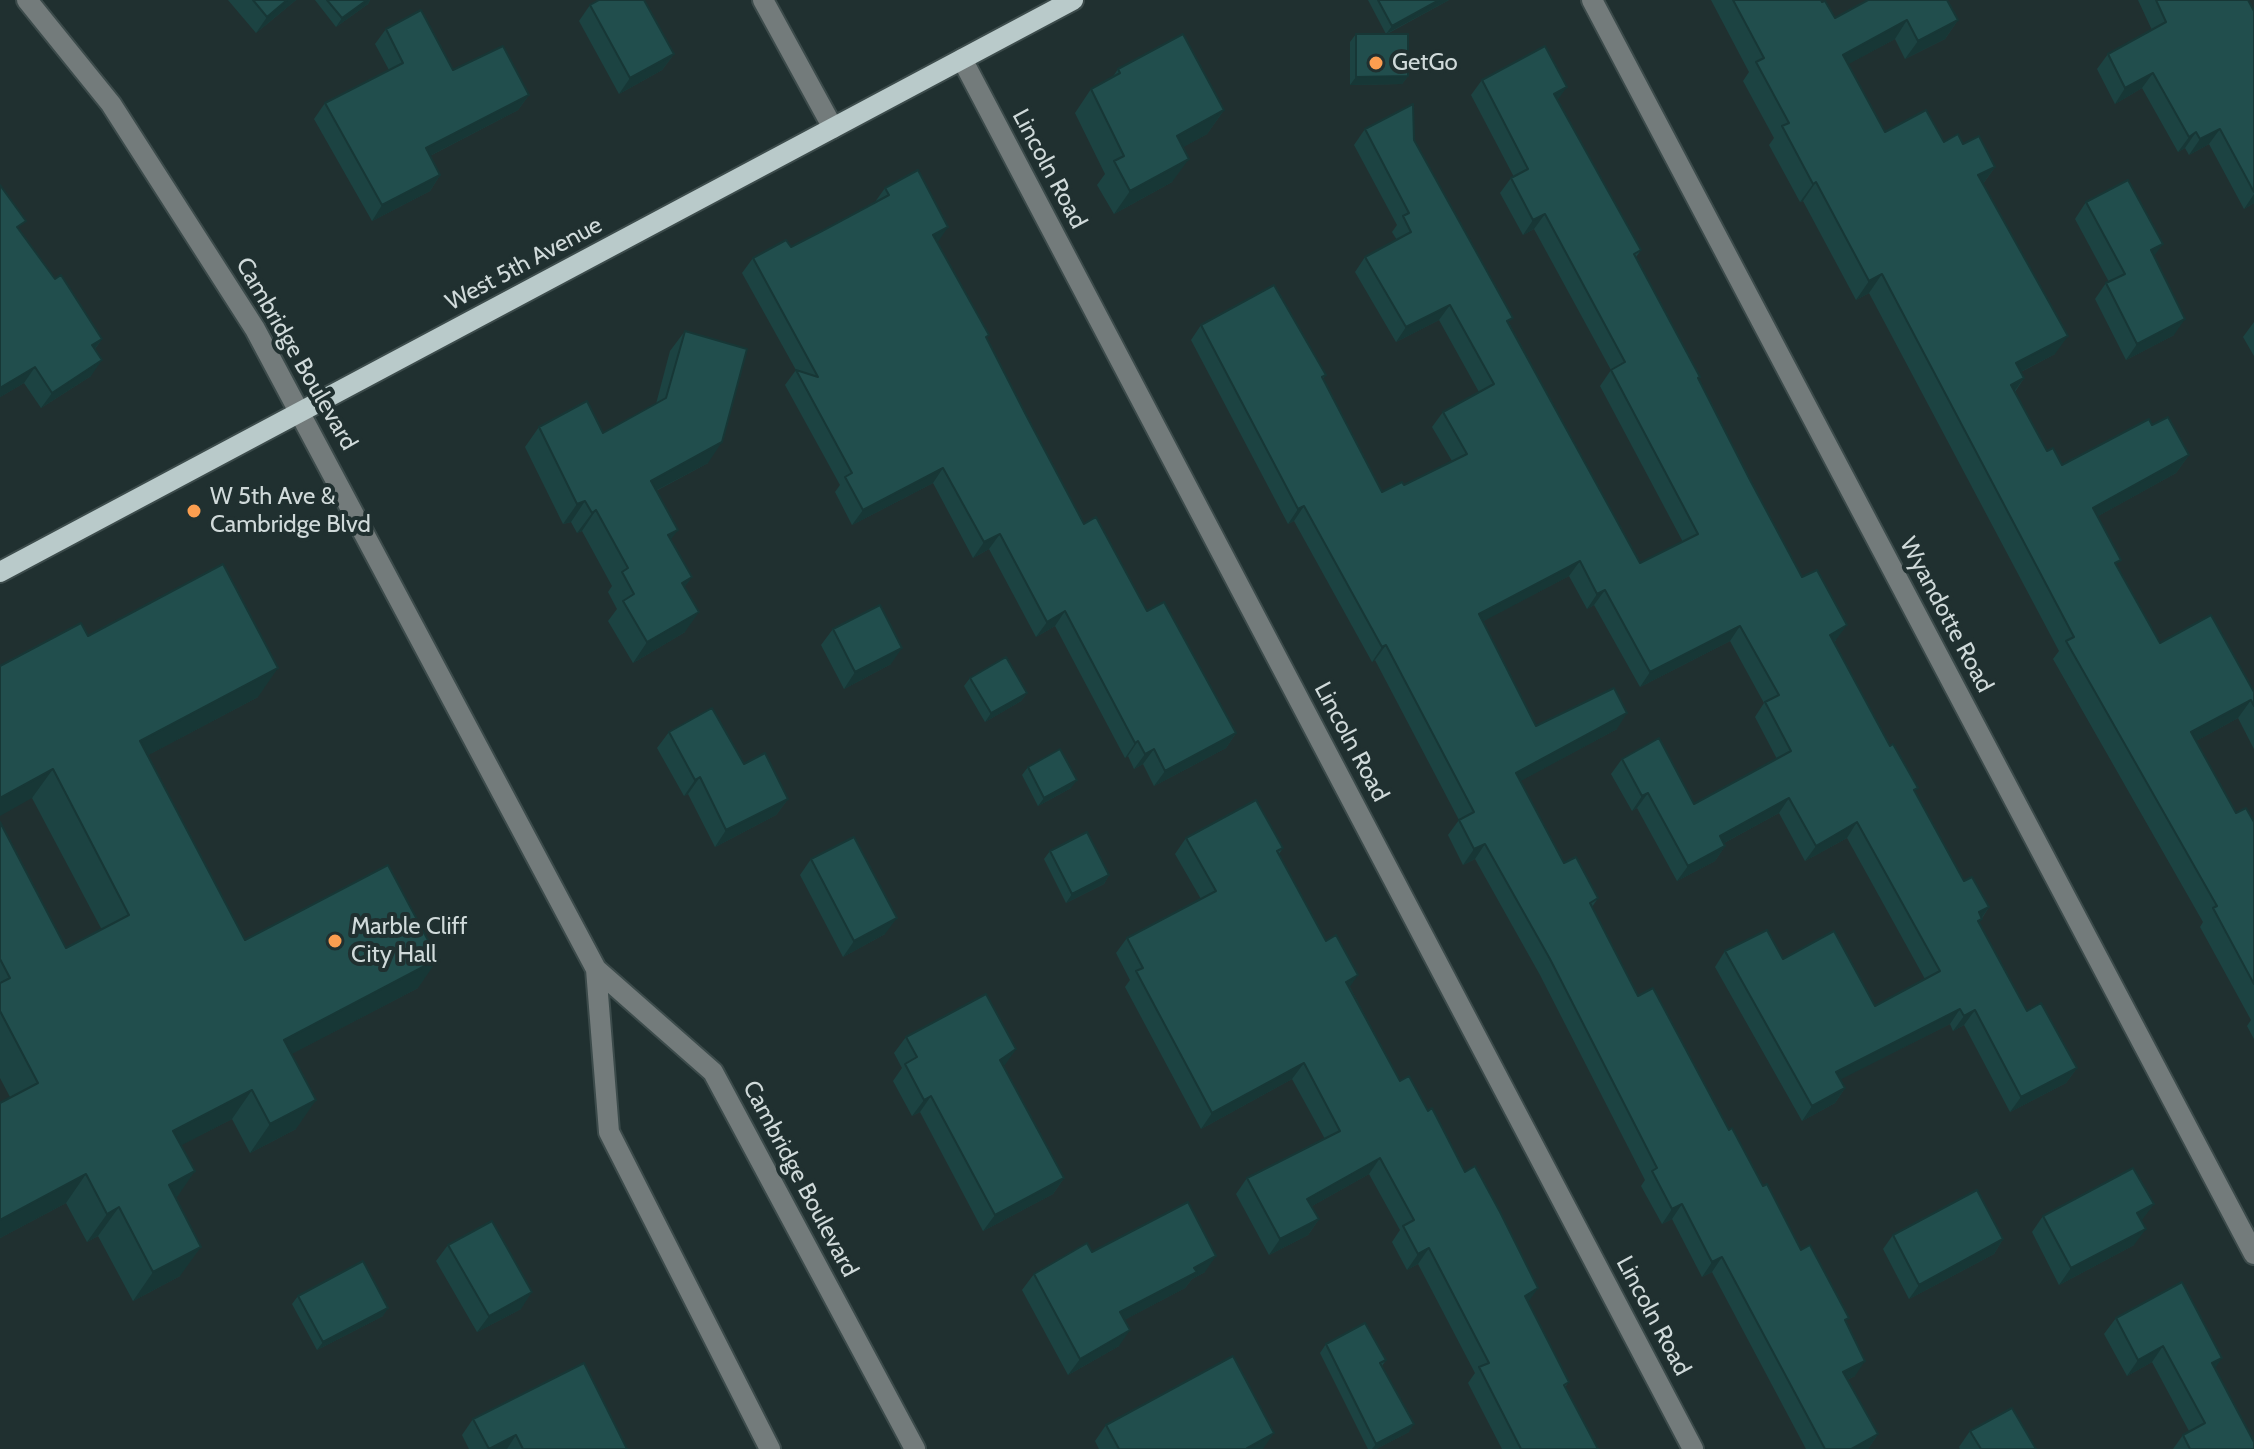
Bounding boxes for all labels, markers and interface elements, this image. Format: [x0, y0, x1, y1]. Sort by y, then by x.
place label: GetGo [1392, 49, 1458, 77]
marker: GetGo [1367, 54, 1385, 72]
street label: Lincoln Road [1006, 104, 1092, 234]
street label: West 5th Avenue [441, 211, 607, 317]
street label: Cambridge Boulevard [229, 252, 363, 456]
place label: W 5th Ave & Cambridge Blvd [210, 483, 371, 539]
marker: W 5th Ave & Cambridge Blvd [185, 502, 203, 520]
street label: Wyandotte Road [1893, 532, 1999, 698]
street label: Lincoln Road [1308, 677, 1394, 807]
place label: Marble Cliff City Hall [351, 913, 467, 969]
marker: Marble Cliff City Hall [326, 932, 344, 950]
street label: Cambridge Boulevard [736, 1076, 864, 1282]
street label: Lincoln Road [1610, 1251, 1696, 1381]

